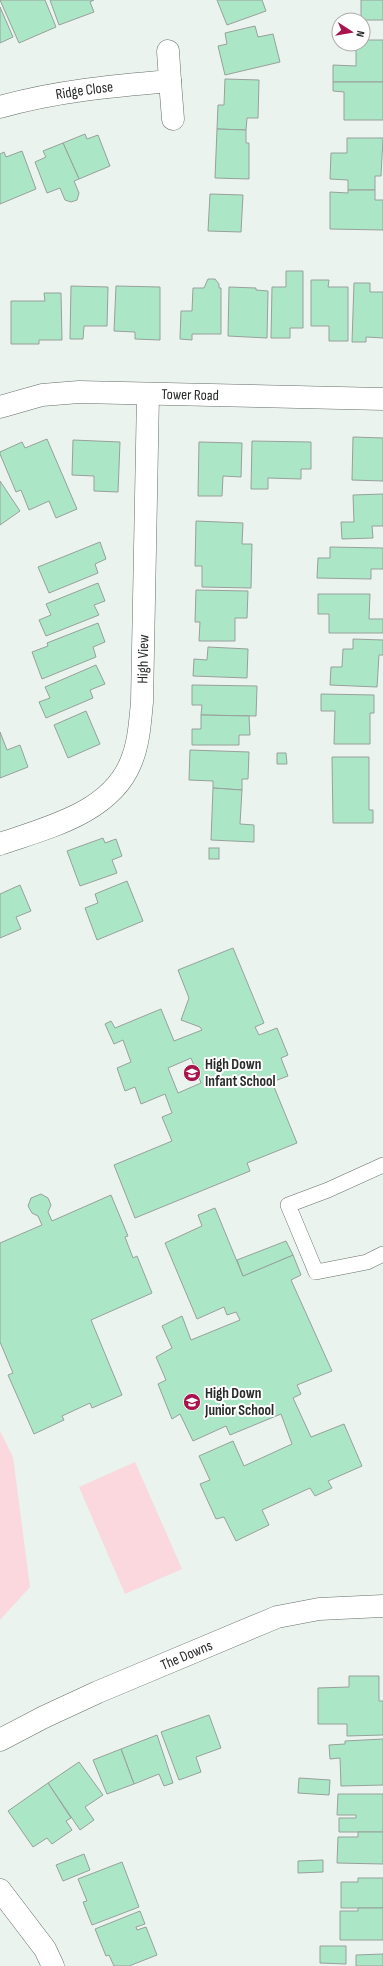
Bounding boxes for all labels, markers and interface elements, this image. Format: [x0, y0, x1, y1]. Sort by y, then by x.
north arrow [331, 12, 371, 52]
text: N [353, 30, 367, 38]
street label: Ridge Close [54, 77, 114, 104]
street label: Tower Road [161, 385, 219, 405]
street label: High View [133, 634, 153, 684]
place label: High Down Infant School [205, 1055, 276, 1091]
school or university icon: High Down Infant School [182, 1063, 202, 1083]
place label: High Down Junior School [204, 1384, 274, 1420]
school or university icon: High Down Junior School [182, 1392, 202, 1412]
street label: The Downs [158, 1636, 215, 1675]

